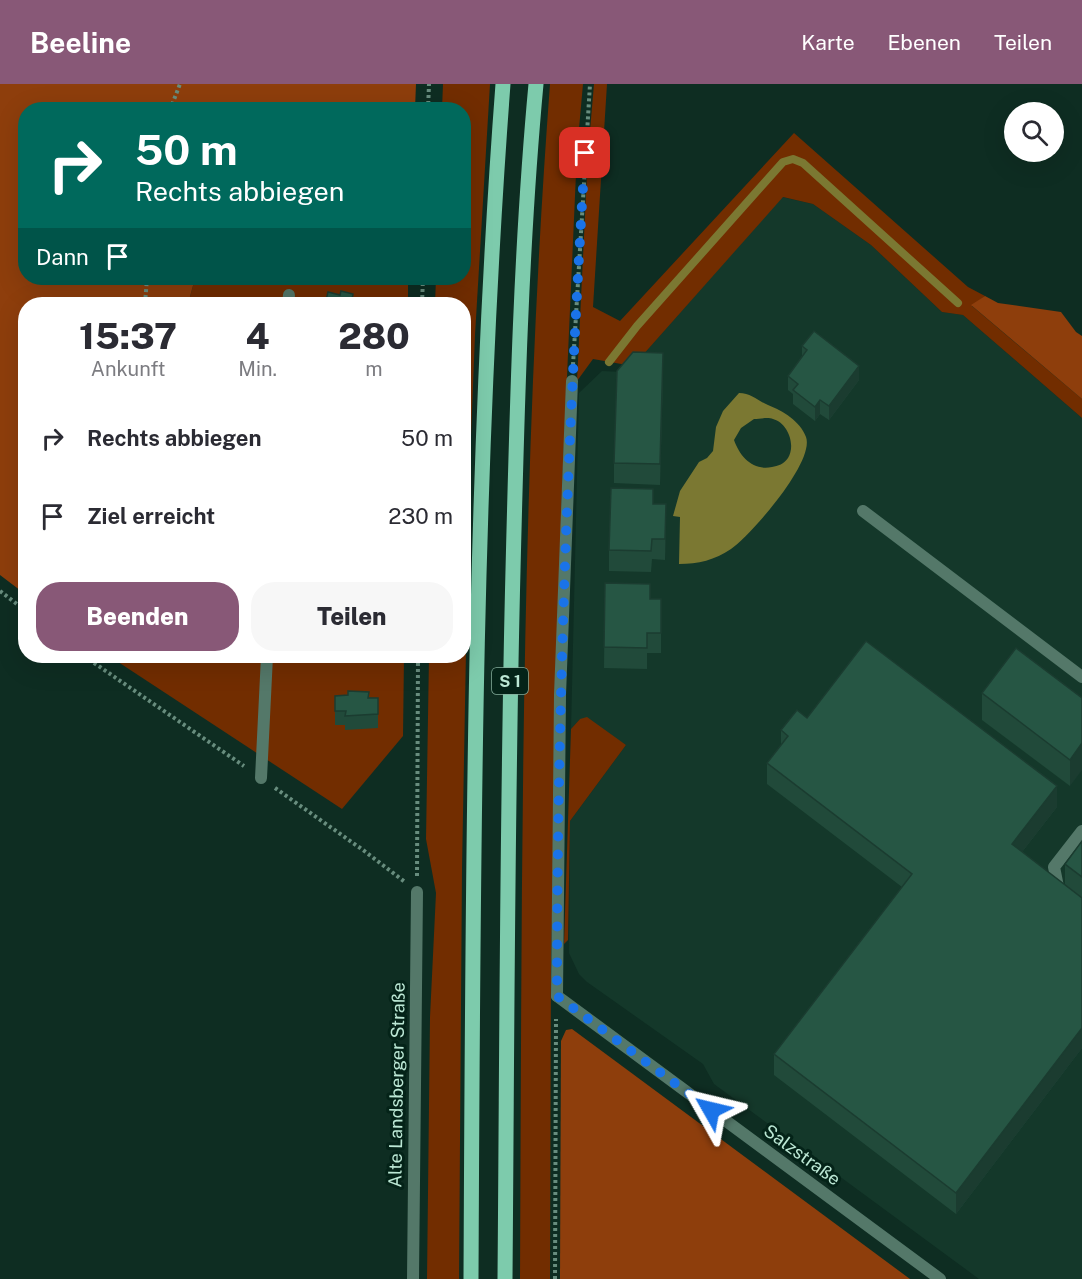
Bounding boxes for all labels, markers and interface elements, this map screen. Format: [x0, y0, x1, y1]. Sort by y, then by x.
text: Beeline [30, 26, 131, 59]
text: Karte [801, 30, 855, 55]
text: Ebenen [888, 30, 961, 55]
text: Teilen [994, 30, 1052, 55]
map controls [1004, 102, 1064, 162]
button: search [1004, 102, 1064, 162]
text: 50 m [135, 125, 238, 174]
icon: right [36, 126, 114, 204]
pin [559, 127, 610, 178]
icon: arrive [568, 136, 601, 169]
text: Rechts abbiegen [135, 175, 344, 207]
icon: arrive [101, 240, 134, 273]
text: Dann [36, 244, 89, 270]
text: 15:37 [79, 315, 177, 357]
text: 4 [246, 315, 270, 357]
text: 280 [338, 315, 410, 357]
text: Ankunft [91, 357, 165, 381]
text: Min. [238, 357, 277, 381]
text: m [365, 357, 383, 381]
icon: right [36, 422, 69, 455]
text: Rechts abbiegen [87, 425, 262, 451]
text: 50 m [401, 425, 453, 451]
icon: arrive [36, 500, 69, 533]
text: Ziel erreicht [87, 503, 215, 529]
text: 230 m [388, 503, 453, 529]
button: Beenden [36, 582, 239, 651]
button: Teilen [251, 582, 453, 651]
road number: S 1 [492, 668, 528, 694]
street label: Alte Landsberger Straße [384, 982, 409, 1188]
position arrow [679, 1078, 743, 1142]
street label: Salzstraße [760, 1120, 845, 1189]

